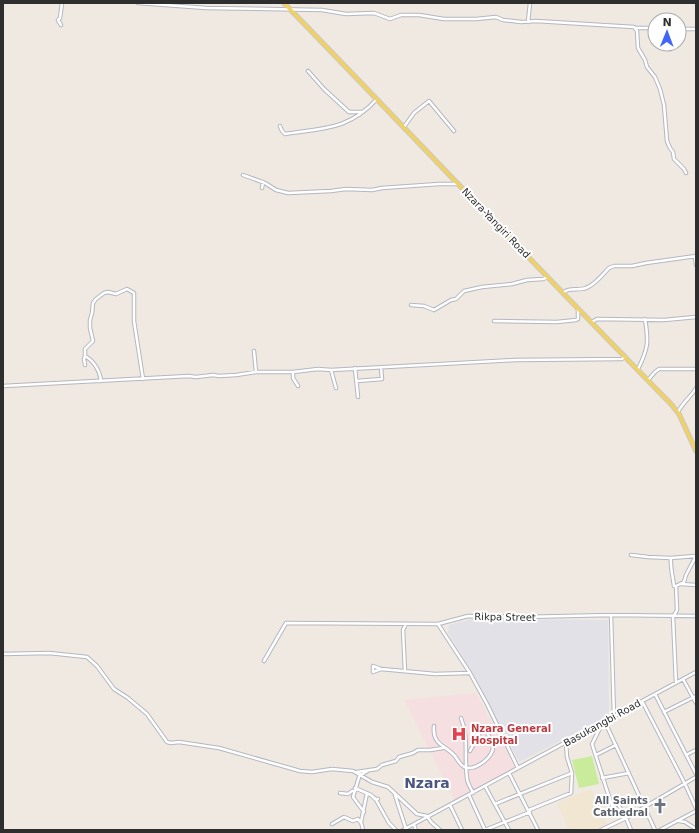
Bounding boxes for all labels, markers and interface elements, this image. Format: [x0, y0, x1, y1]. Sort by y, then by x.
north arrow [647, 12, 687, 52]
text: N [662, 16, 672, 29]
street label: Nzara-Yangiri Road [460, 186, 532, 260]
street label: Rikpa Street [474, 611, 536, 623]
street label: Basukangbi Road [562, 697, 642, 749]
place label: Nzara General Hospital [471, 723, 551, 746]
hospital icon: Nzara General Hospital [450, 725, 468, 743]
district label: Nzara [404, 775, 450, 791]
place label: All Saints Cathedral [593, 795, 648, 818]
church icon: All Saints Cathedral [651, 797, 669, 815]

